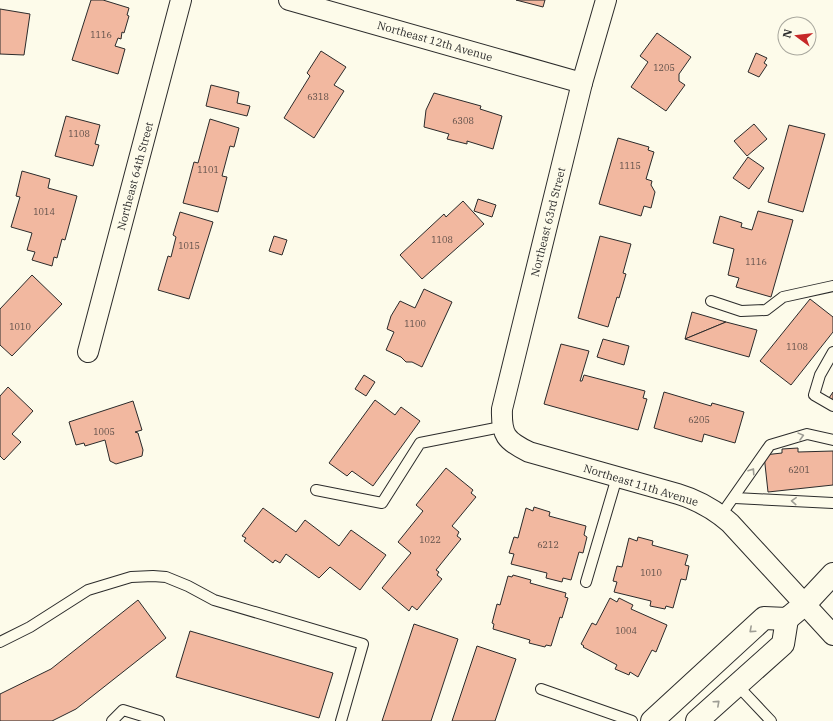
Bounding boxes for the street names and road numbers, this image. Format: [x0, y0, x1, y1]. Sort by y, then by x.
street label: Northeast 12th Avenue [376, 18, 494, 64]
street label: Northeast 64th Street [114, 120, 156, 232]
street label: Northeast 63rd Street [528, 166, 568, 278]
street label: Northeast 11th Avenue [582, 461, 700, 509]

